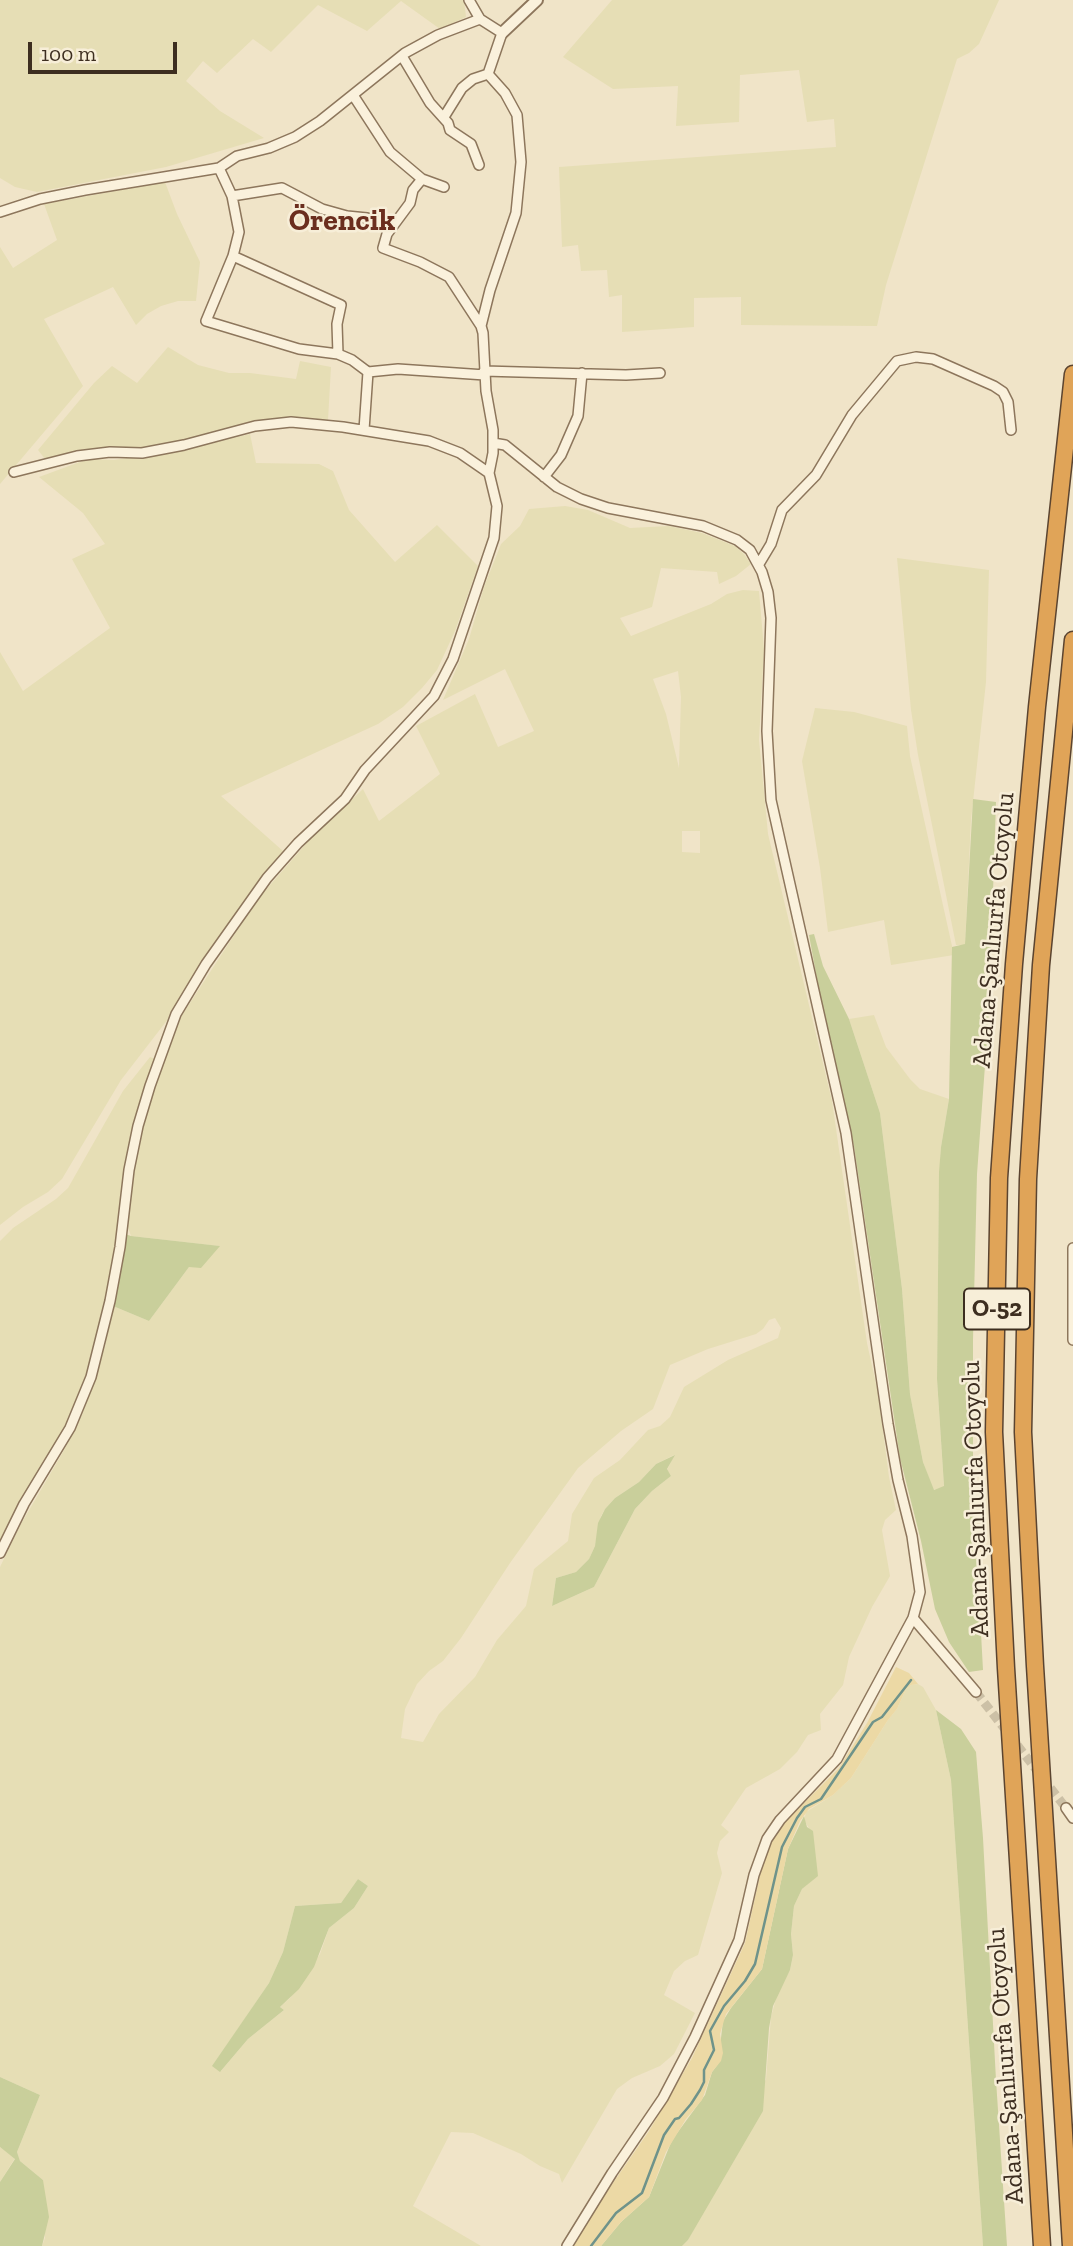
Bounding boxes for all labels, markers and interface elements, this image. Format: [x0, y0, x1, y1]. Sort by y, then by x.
scale bar [32, 28, 180, 72]
text: 100 m [41, 41, 96, 66]
district label: Örencik [289, 203, 395, 239]
street label: Adana-Şanlıurfa Otoyolu [966, 791, 1022, 1069]
road number: O-52 [964, 1288, 1030, 1330]
street label: Adana-Şanlıurfa Otoyolu [956, 1360, 996, 1638]
street label: Adana-Şanlıurfa Otoyolu [981, 1927, 1031, 2205]

